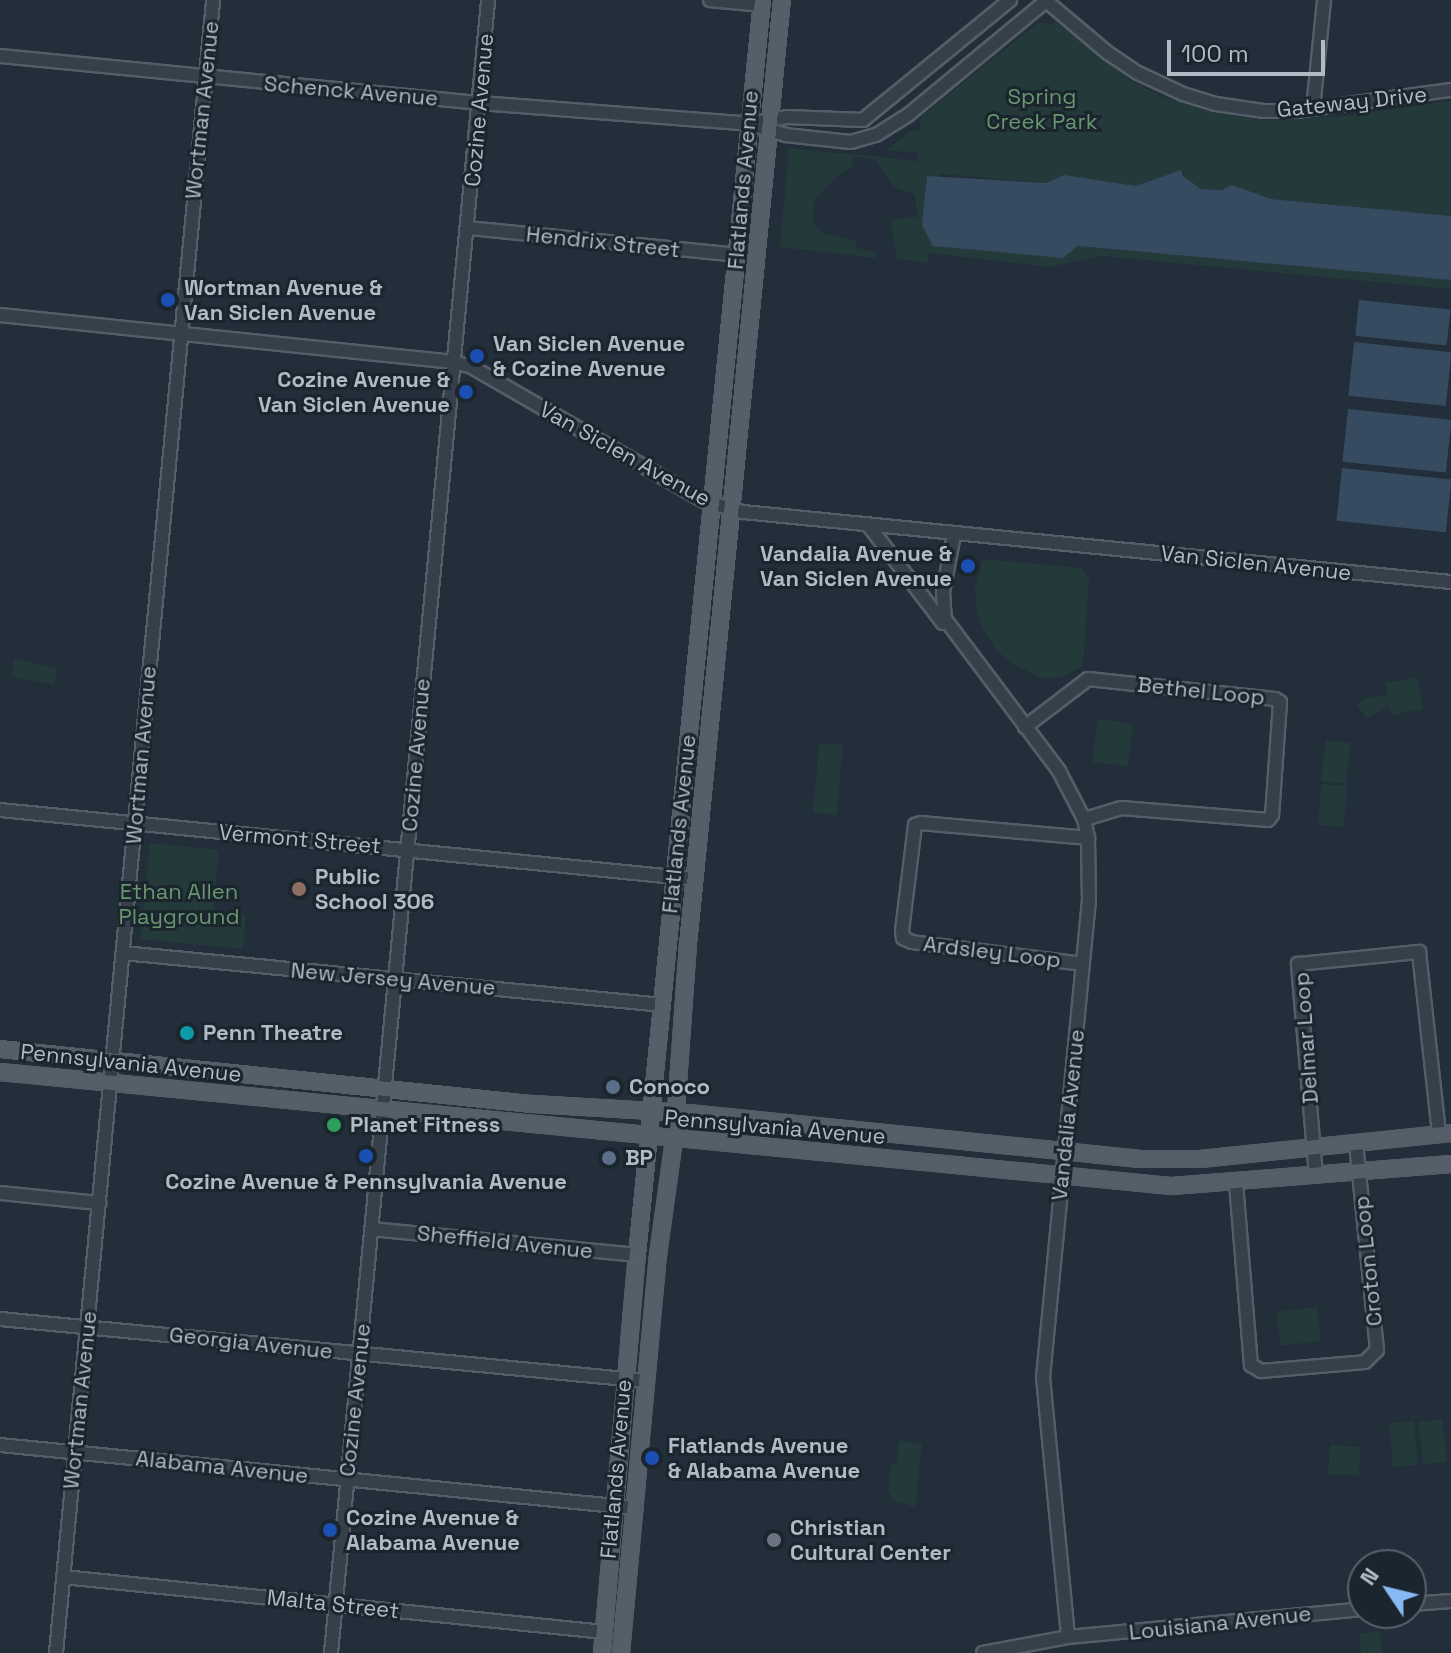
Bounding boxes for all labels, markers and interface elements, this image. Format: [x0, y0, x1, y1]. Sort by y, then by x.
street label: Wortman Avenue [179, 19, 225, 201]
scale bar [1171, 24, 1329, 74]
street label: Cozine Avenue [459, 32, 499, 188]
text: 100 m [1181, 38, 1249, 69]
street label: Schenck Avenue [263, 70, 439, 112]
street label: Gateway Drive [1276, 81, 1428, 123]
park label: Spring Creek Park [986, 83, 1098, 134]
street label: Flatlands Avenue [722, 89, 764, 271]
street label: Hendrix Street [525, 221, 681, 263]
place label: Wortman Avenue & Van Siclen Avenue [184, 274, 383, 326]
marker: Wortman Avenue & Van Siclen Avenue [159, 291, 177, 309]
place label: Van Siclen Avenue & Cozine Avenue [493, 330, 685, 382]
marker: Van Siclen Avenue & Cozine Avenue [468, 347, 486, 365]
place label: Cozine Avenue & Van Siclen Avenue [258, 366, 450, 418]
marker: Cozine Avenue & Van Siclen Avenue [457, 383, 475, 401]
street label: Van Siclen Avenue [535, 396, 715, 512]
place label: Vandalia Avenue & Van Siclen Avenue [760, 540, 952, 592]
street label: Van Siclen Avenue [1159, 540, 1353, 586]
marker: Vandalia Avenue & Van Siclen Avenue [959, 557, 977, 575]
street label: Wortman Avenue [120, 665, 162, 845]
street label: Bethel Loop [1136, 671, 1266, 711]
street label: Cozine Avenue [396, 677, 436, 833]
street label: Flatlands Avenue [656, 733, 702, 915]
street label: Vermont Street [218, 819, 382, 859]
place label: Public School 306 [315, 863, 434, 914]
park label: Ethan Allen Playground [118, 878, 240, 930]
marker: Public School 306 [290, 880, 308, 898]
street label: Ardsley Loop [922, 930, 1062, 974]
street label: New Jersey Avenue [289, 957, 497, 1001]
street label: Delmar Loop [1288, 971, 1324, 1105]
place label: Penn Theatre [203, 1020, 344, 1046]
marker: Penn Theatre [178, 1024, 196, 1042]
street label: Vandalia Avenue [1046, 1028, 1090, 1202]
street label: Pennsylvania Avenue [19, 1038, 243, 1088]
place label: Conoco [629, 1074, 710, 1100]
marker: Conoco [604, 1078, 622, 1096]
street label: Pennsylvania Avenue [663, 1104, 887, 1150]
place label: Planet Fitness [350, 1112, 500, 1138]
marker: Planet Fitness [325, 1116, 343, 1134]
place label: BP [625, 1145, 653, 1171]
marker: Cozine Avenue & Pennsylvania Avenue [357, 1147, 375, 1165]
marker: BP [600, 1149, 618, 1167]
place label: Cozine Avenue & Pennsylvania Avenue [165, 1169, 567, 1195]
street label: Croton Loop [1348, 1195, 1388, 1327]
street label: Sheffield Avenue [416, 1220, 594, 1264]
street label: Wortman Avenue [57, 1309, 103, 1491]
street label: Georgia Avenue [168, 1321, 334, 1365]
street label: Cozine Avenue [334, 1322, 376, 1478]
street label: Flatlands Avenue [595, 1378, 637, 1560]
place label: Flatlands Avenue & Alabama Avenue [668, 1432, 861, 1484]
street label: Alabama Avenue [134, 1445, 310, 1489]
marker: Flatlands Avenue & Alabama Avenue [643, 1449, 661, 1467]
place label: Cozine Avenue & Alabama Avenue [346, 1504, 520, 1556]
place label: Christian Cultural Center [790, 1514, 951, 1566]
marker: Cozine Avenue & Alabama Avenue [321, 1521, 339, 1539]
marker: Christian Cultural Center [765, 1531, 783, 1549]
north arrow [1347, 1549, 1427, 1629]
text: N [1353, 1562, 1385, 1590]
street label: Malta Street [266, 1584, 400, 1624]
street label: Louisiana Avenue [1127, 1600, 1313, 1646]

